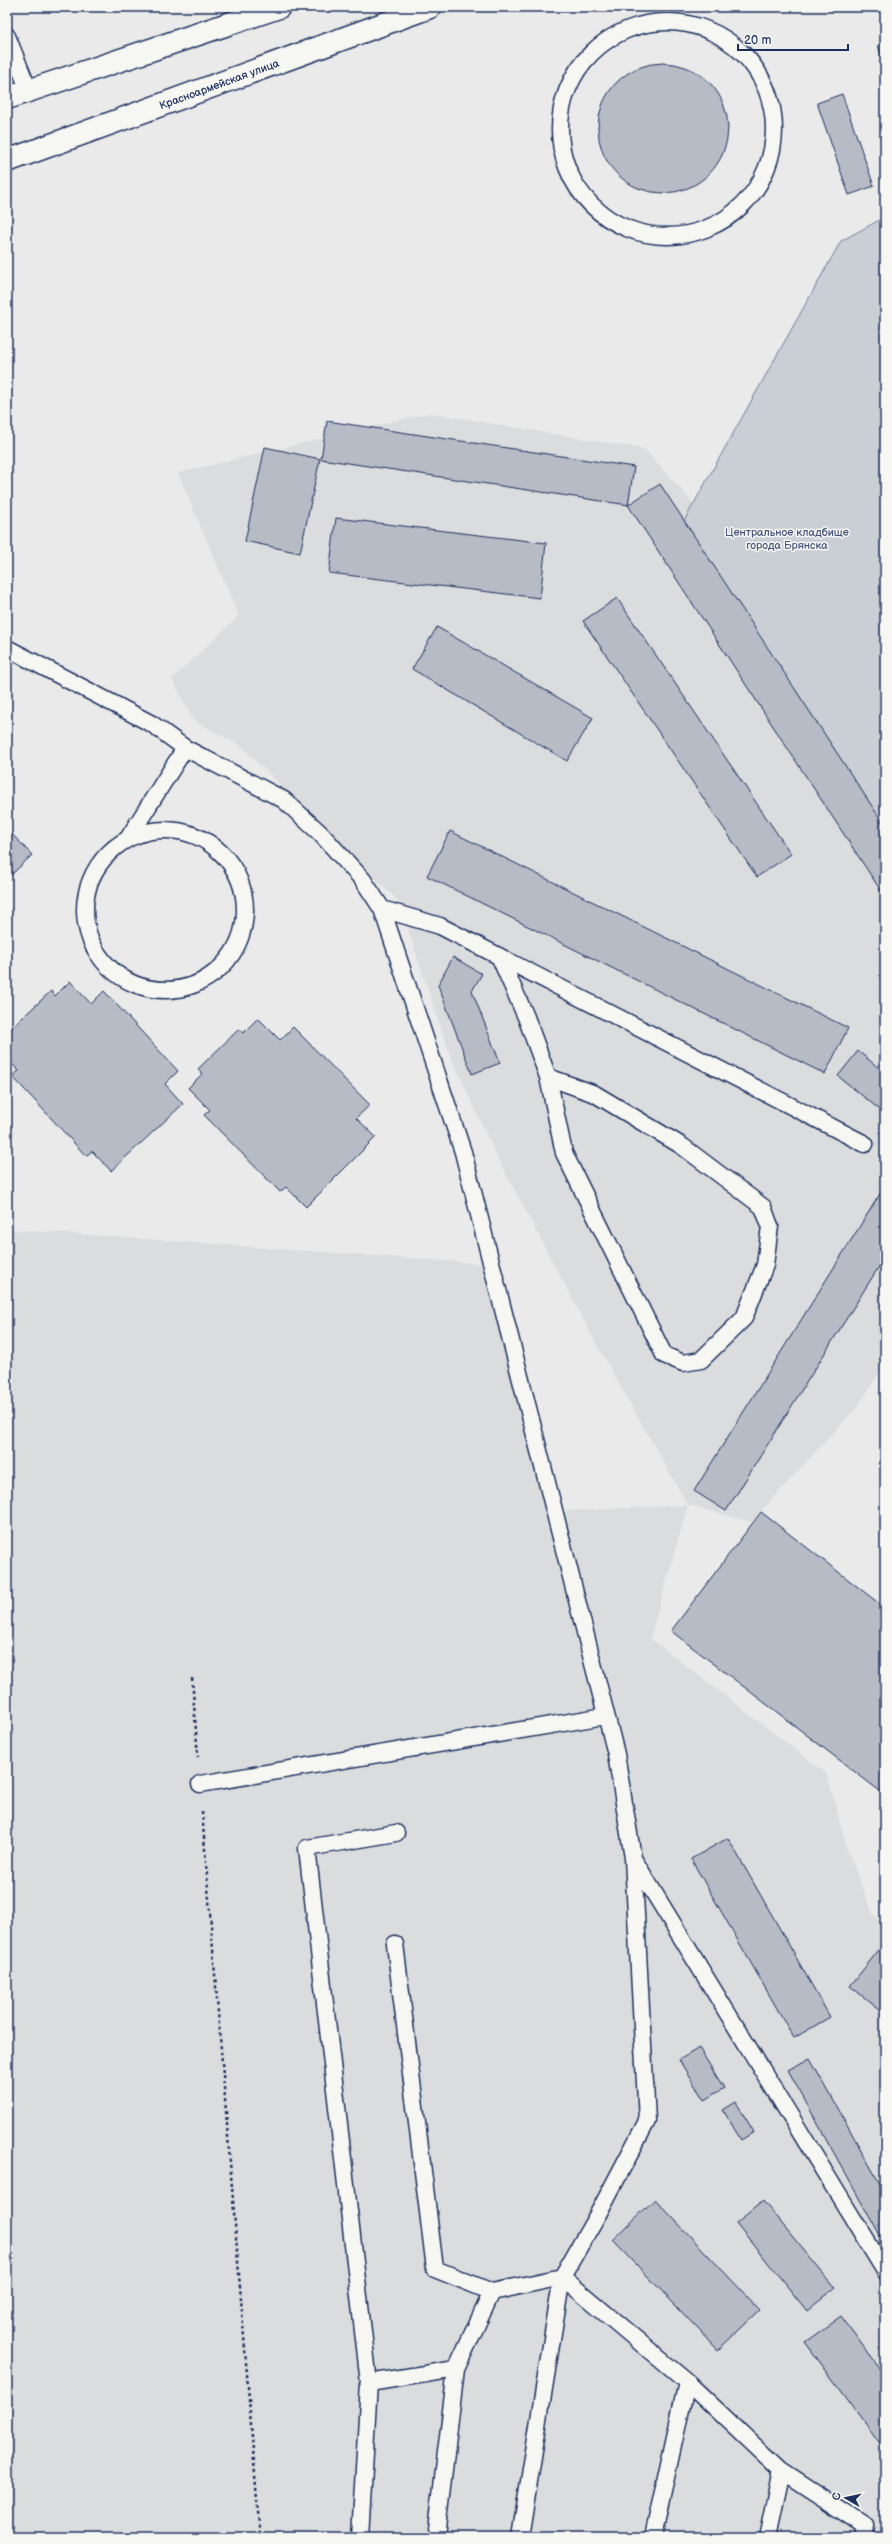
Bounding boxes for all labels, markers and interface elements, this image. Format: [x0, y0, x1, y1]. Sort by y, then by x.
scale bar [738, 26, 848, 52]
text: 20 m [744, 33, 771, 48]
street label: Красноармейская улица [157, 57, 281, 112]
park label: Центральное кладбище города Брянска [725, 526, 849, 552]
north arrow [826, 2478, 866, 2518]
text: С [830, 2491, 844, 2501]

